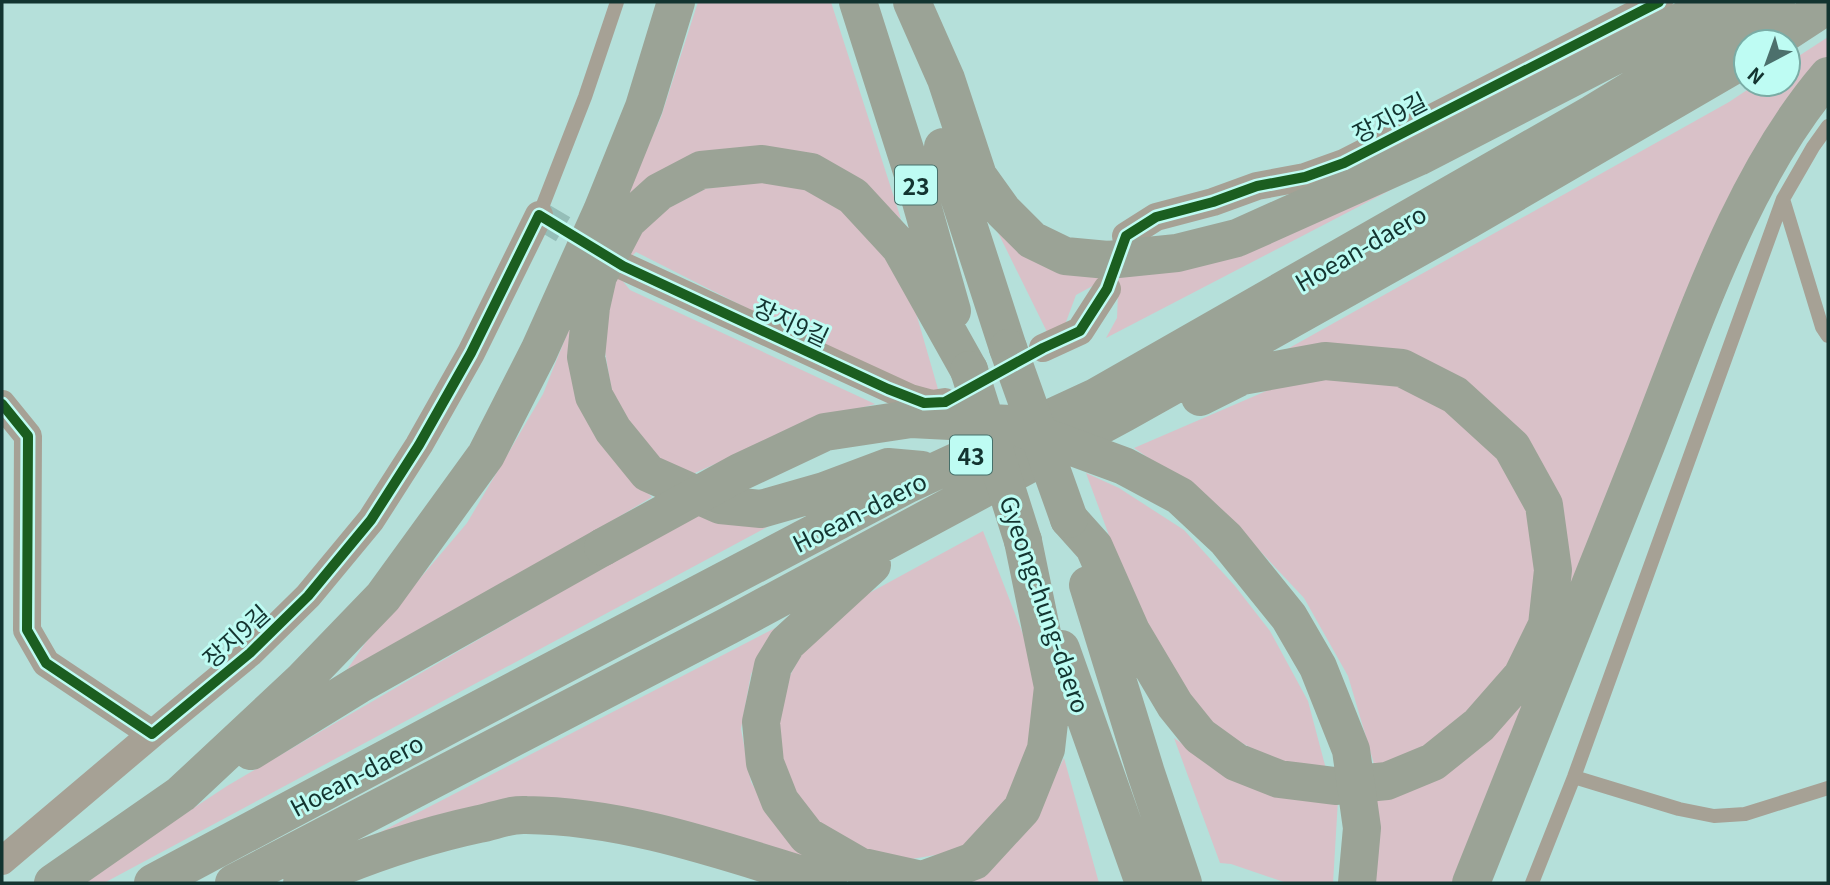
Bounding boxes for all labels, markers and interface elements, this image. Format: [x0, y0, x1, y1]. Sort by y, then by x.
north arrow [1732, 28, 1802, 98]
text: N [1741, 62, 1769, 92]
street label: 장지9길 [1346, 82, 1432, 150]
road number: 23 [895, 166, 937, 204]
street label: Hoean-daero [1288, 195, 1432, 299]
street label: 장지9길 [749, 288, 835, 354]
road number: 43 [950, 436, 992, 475]
street label: Hoean-daero [786, 462, 932, 560]
street label: Gyeongchung-daero [992, 491, 1100, 717]
street label: 장지9길 [194, 595, 276, 675]
street label: Hoean-daero [283, 724, 429, 824]

